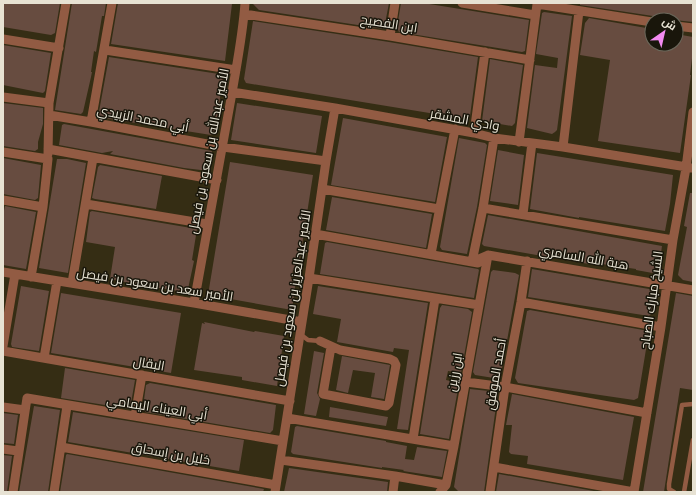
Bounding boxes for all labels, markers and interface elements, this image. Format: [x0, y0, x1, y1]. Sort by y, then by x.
street label: ابن الفصيح [359, 12, 418, 36]
north arrow [644, 12, 684, 52]
text: ش [660, 15, 679, 33]
street label: الأمير عبدالله بن سعود بن فيصل [184, 67, 232, 235]
street label: أبي محمد الزبيدي [95, 101, 191, 138]
street label: وادي المشقر [427, 105, 501, 137]
street label: الأمير عبدالعزيز بن سعود بن فيصل [271, 209, 314, 387]
street label: هبة الله السامري [537, 241, 630, 276]
street label: الشيخ مبارك الصباح [637, 250, 667, 350]
street label: الأمير سعد بن سعود بن فيصل [75, 265, 234, 304]
street label: أحمد الموفق [481, 337, 509, 411]
street label: ابن رزين [444, 351, 465, 393]
street label: البقال [132, 353, 166, 375]
street label: أبي العيناء اليمامي [105, 391, 209, 426]
street label: خليل بن إسحاق [130, 439, 211, 469]

